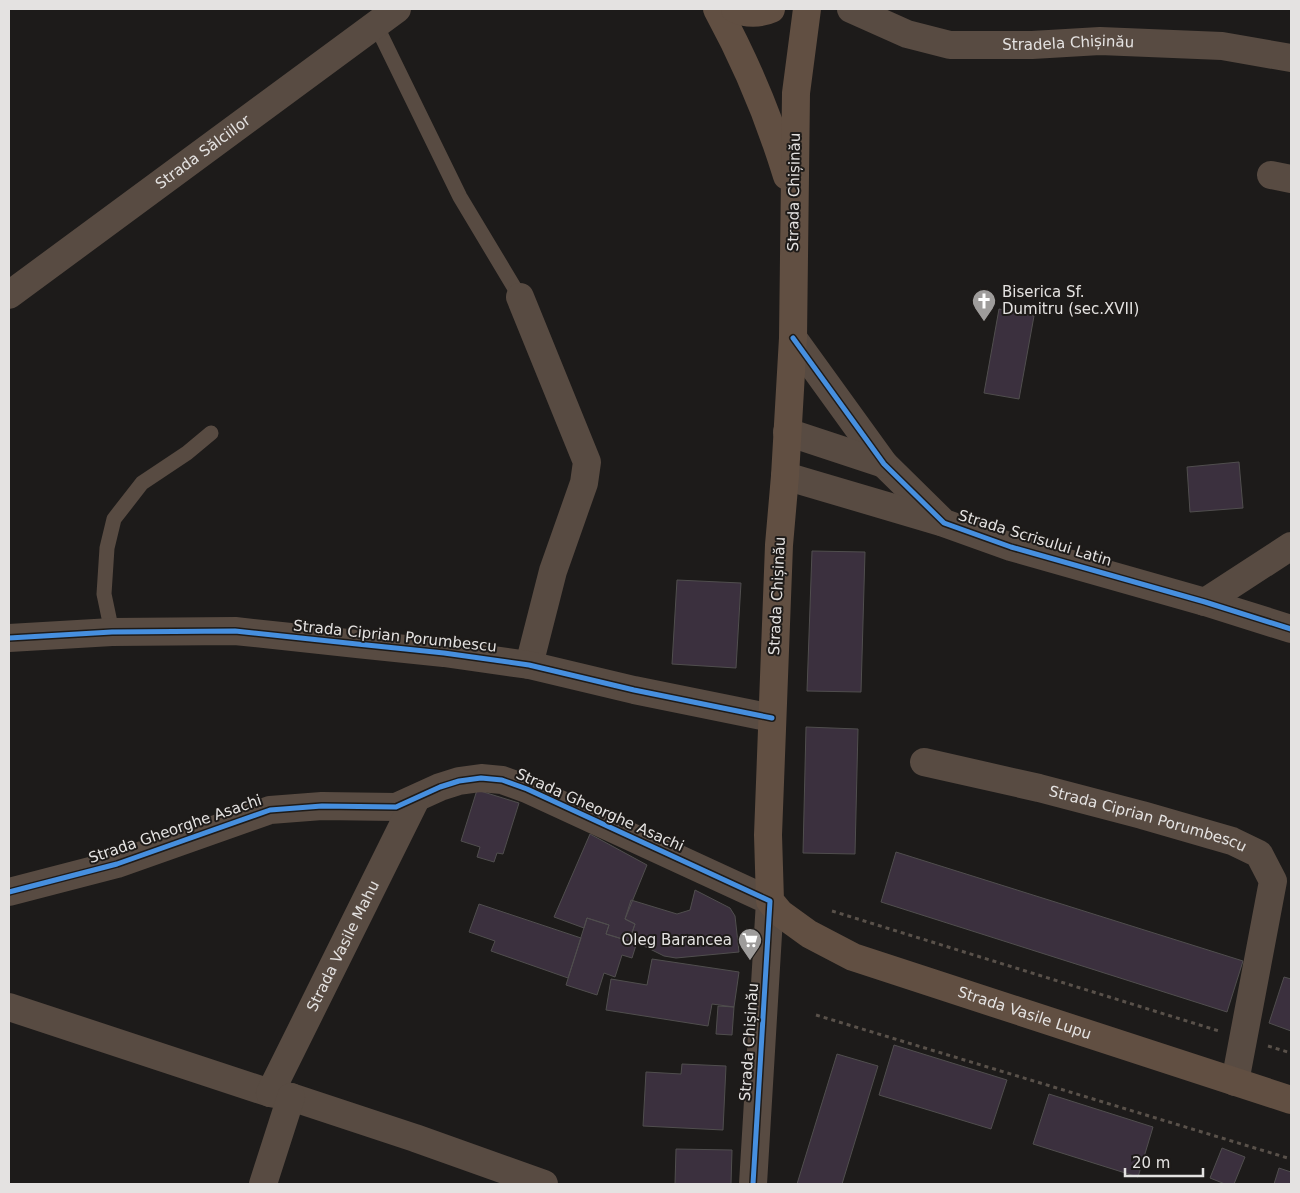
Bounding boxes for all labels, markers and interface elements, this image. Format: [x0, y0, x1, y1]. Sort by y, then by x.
street label: Stradela Chișinău [1002, 32, 1135, 54]
street label: Strada Sălciilor [152, 111, 255, 193]
street label: Strada Chișinău [784, 133, 804, 251]
place label: Biserica Sf. Dumitru (sec.XVII) [1002, 283, 1139, 318]
church icon: Biserica Sf. Dumitru (sec.XVII) [971, 288, 997, 322]
street label: Strada Scrisului Latin [956, 506, 1114, 570]
street label: Strada Chișinău [765, 536, 789, 656]
street label: Strada Ciprian Porumbescu [292, 616, 498, 656]
street label: Strada Gheorghe Asachi [513, 765, 687, 855]
street label: Strada Ciprian Porumbescu [1047, 782, 1250, 856]
street label: Strada Gheorghe Asachi [86, 791, 264, 867]
street label: Strada Vasile Mahu [303, 878, 383, 1015]
supermarket icon: Oleg Barancea [737, 927, 763, 961]
place label: Oleg Barancea [621, 931, 732, 949]
street label: Strada Chișinău [736, 982, 762, 1102]
street label: Strada Vasile Lupu [955, 983, 1094, 1043]
scale bar [1125, 1146, 1202, 1178]
text: 20 m [1132, 1154, 1170, 1172]

